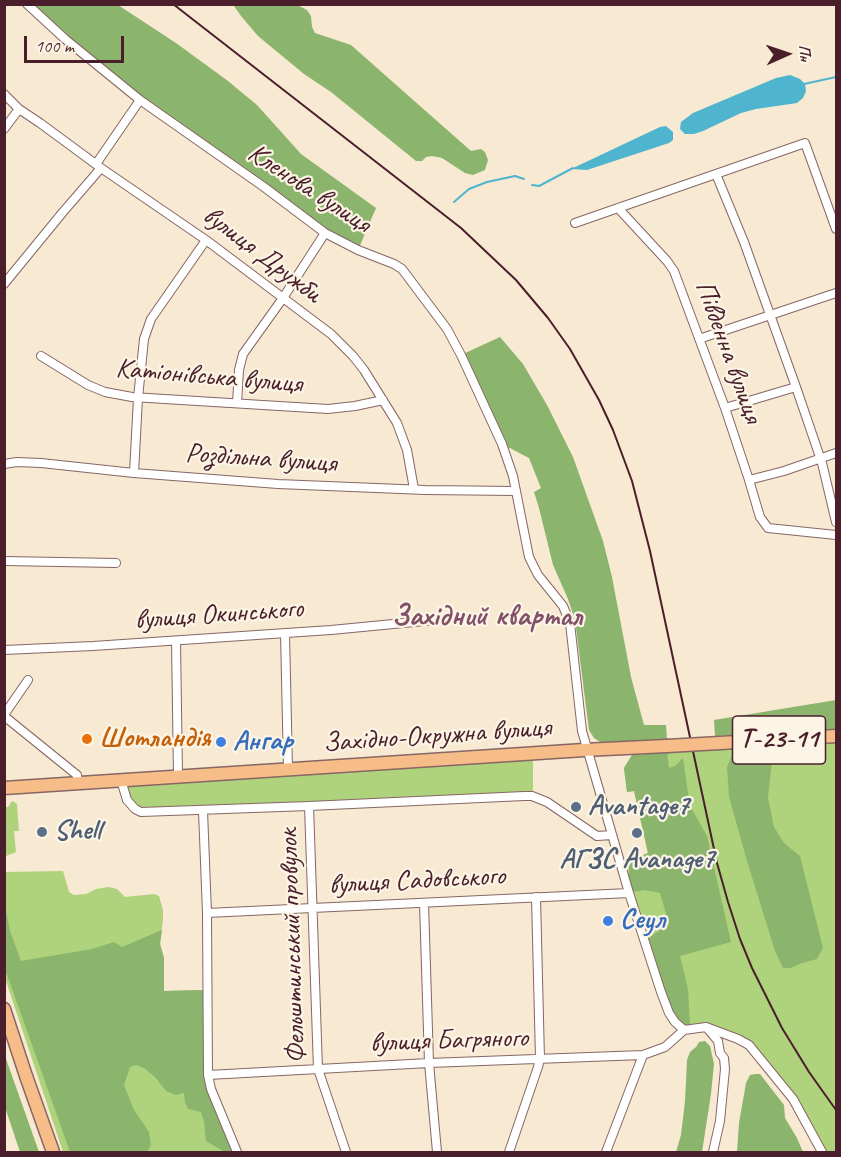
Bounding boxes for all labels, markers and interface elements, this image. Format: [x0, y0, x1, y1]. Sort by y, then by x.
scale bar [27, 24, 128, 62]
north arrow [757, 24, 817, 84]
text: 100 m [35, 35, 74, 57]
text: Пн [795, 44, 815, 62]
street label: Кленова вулиця [241, 137, 377, 241]
street label: вулиця Дружби [196, 199, 328, 311]
street label: Південна вулиця [687, 276, 769, 428]
street label: Катіонівська вулиця [115, 352, 303, 402]
street label: Роздільна вулиця [184, 437, 338, 481]
street label: вулиця Окинського [134, 592, 304, 638]
district label: Західний квартал [392, 599, 582, 635]
street label: Західно-Окружна вулиця [322, 711, 552, 761]
road number: Т-23-11 [732, 716, 826, 764]
place label: Шотландія [99, 722, 210, 756]
place label: Ангар [233, 725, 293, 759]
marker: Шотландія [80, 732, 94, 746]
marker: Ангар [214, 735, 228, 749]
place label: Avantage7 [588, 790, 689, 824]
marker: Avantage7 [569, 800, 583, 814]
place label: Shell [54, 815, 101, 849]
marker: Shell [35, 825, 49, 839]
marker: АГЗС Avanage7 [630, 826, 644, 840]
street label: Фельштинський провулок [272, 828, 314, 1064]
place label: АГЗС Avanage7 [560, 843, 714, 877]
street label: вулиця Садовського [328, 860, 506, 902]
place label: Сеул [620, 904, 665, 938]
marker: Сеул [601, 914, 615, 928]
street label: вулиця Багряного [369, 1021, 529, 1061]

